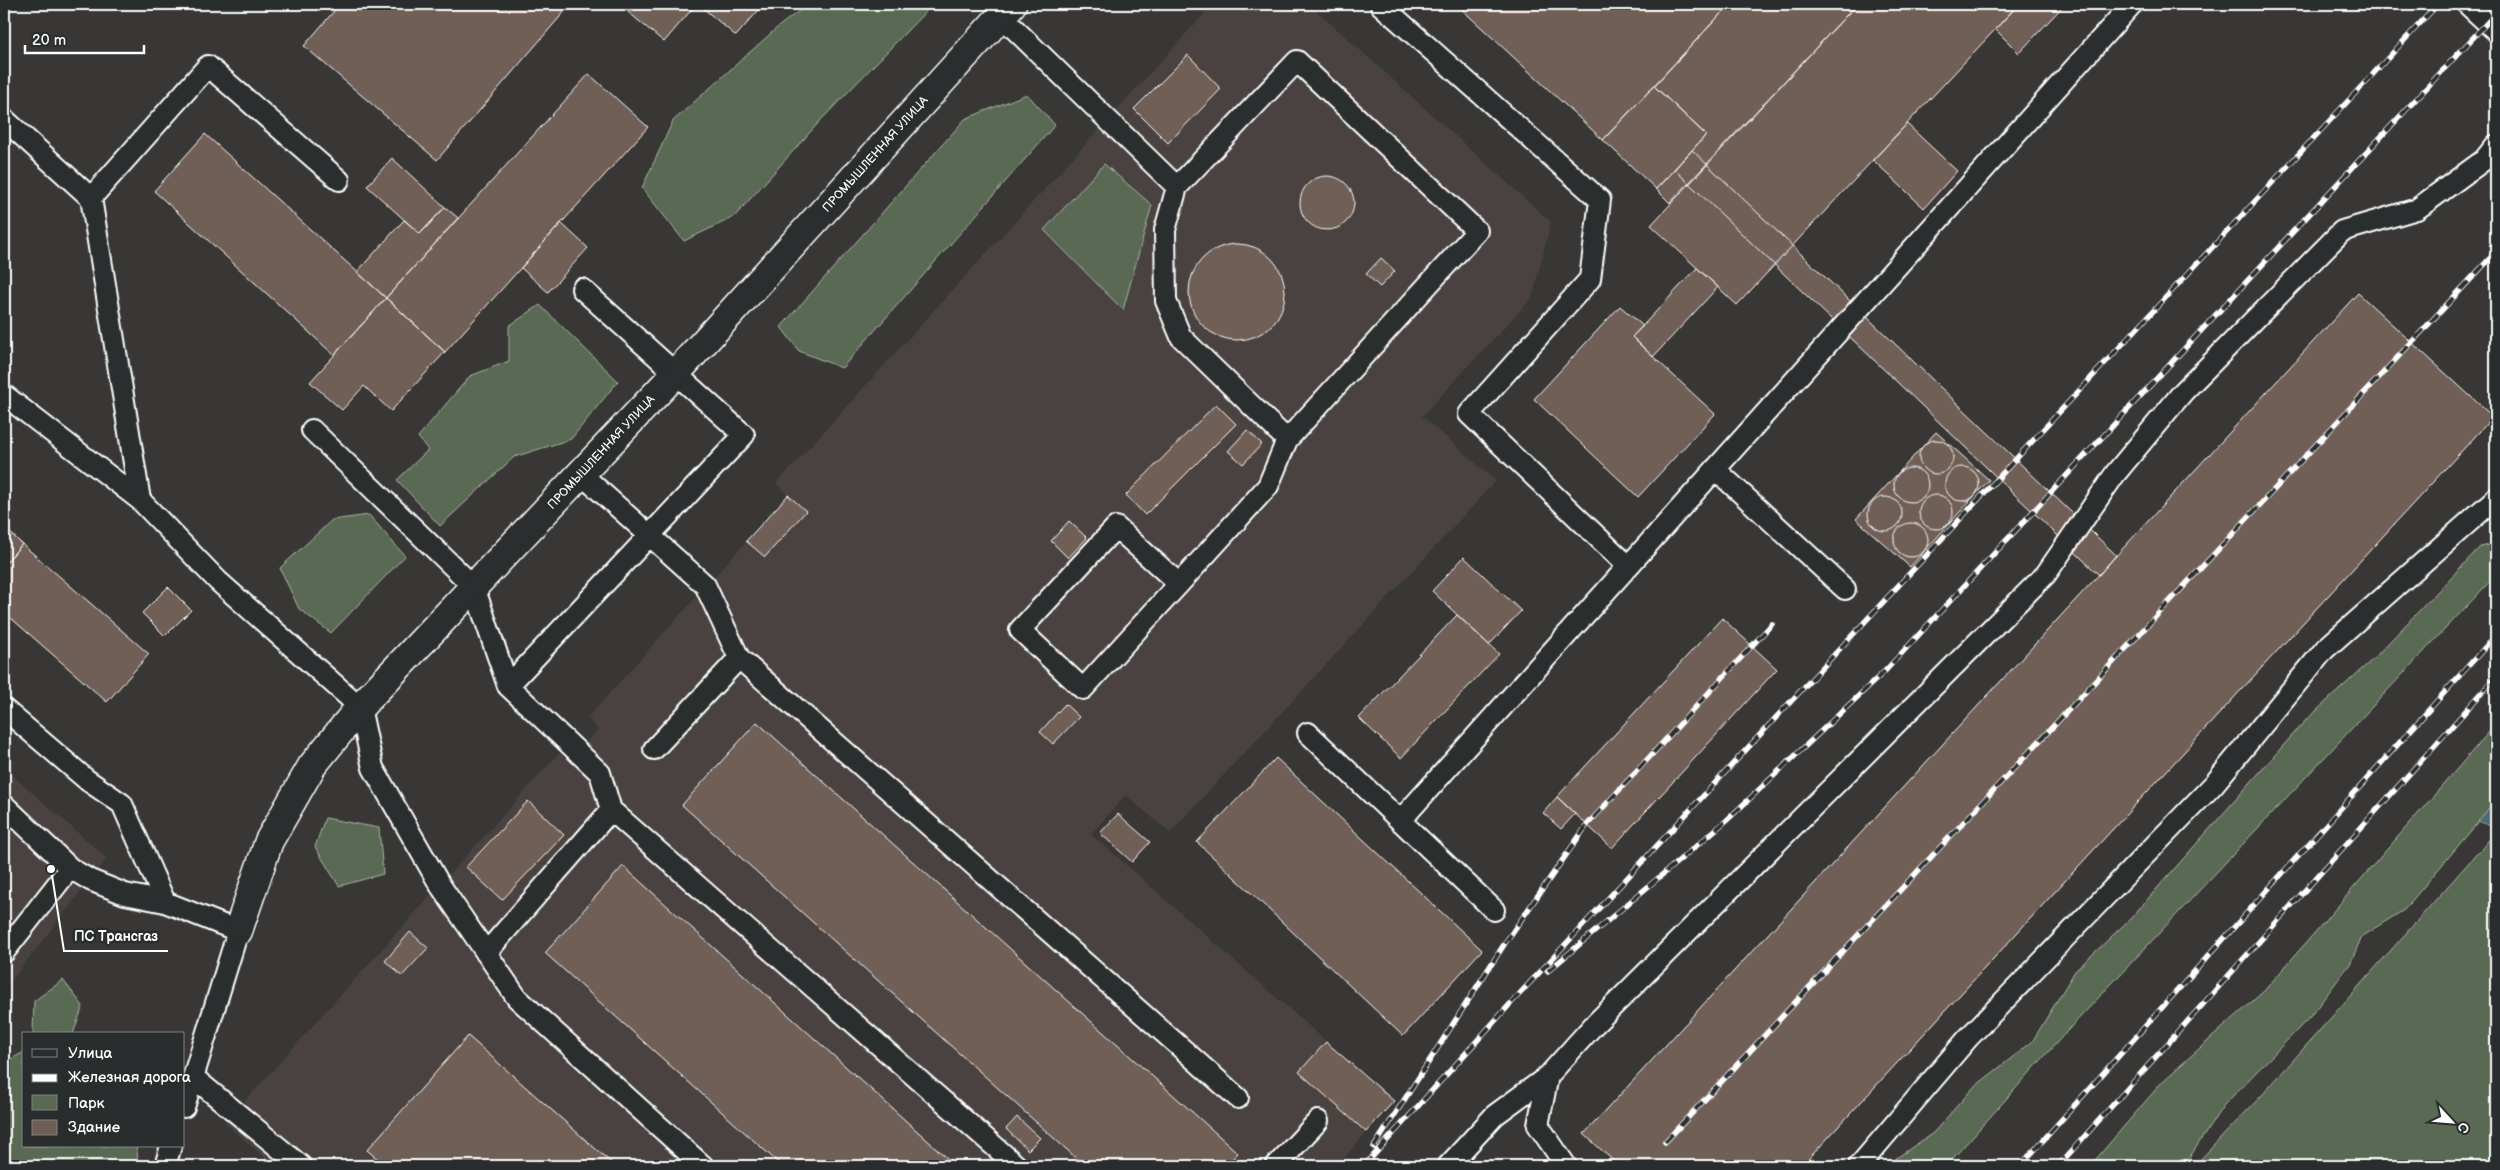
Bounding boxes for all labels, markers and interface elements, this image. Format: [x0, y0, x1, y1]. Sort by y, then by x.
scale bar [25, 22, 144, 54]
text: 20 m [32, 31, 66, 50]
street label: ПРОМЫШЛЕННАЯ УЛИЦА [819, 93, 932, 215]
street label: ПРОМЫШЛЕННАЯ УЛИЦА [545, 392, 659, 513]
callout: ПС Трансгаз [64, 922, 168, 951]
text: ПС Трансгаз [74, 928, 158, 945]
legend [22, 1032, 185, 1148]
text: Улица [68, 1044, 113, 1063]
text: Железная дорога [68, 1068, 191, 1087]
text: Парк [68, 1094, 105, 1113]
north arrow [2428, 1098, 2478, 1148]
text: Здание [68, 1118, 120, 1137]
text: С [2453, 1119, 2473, 1136]

